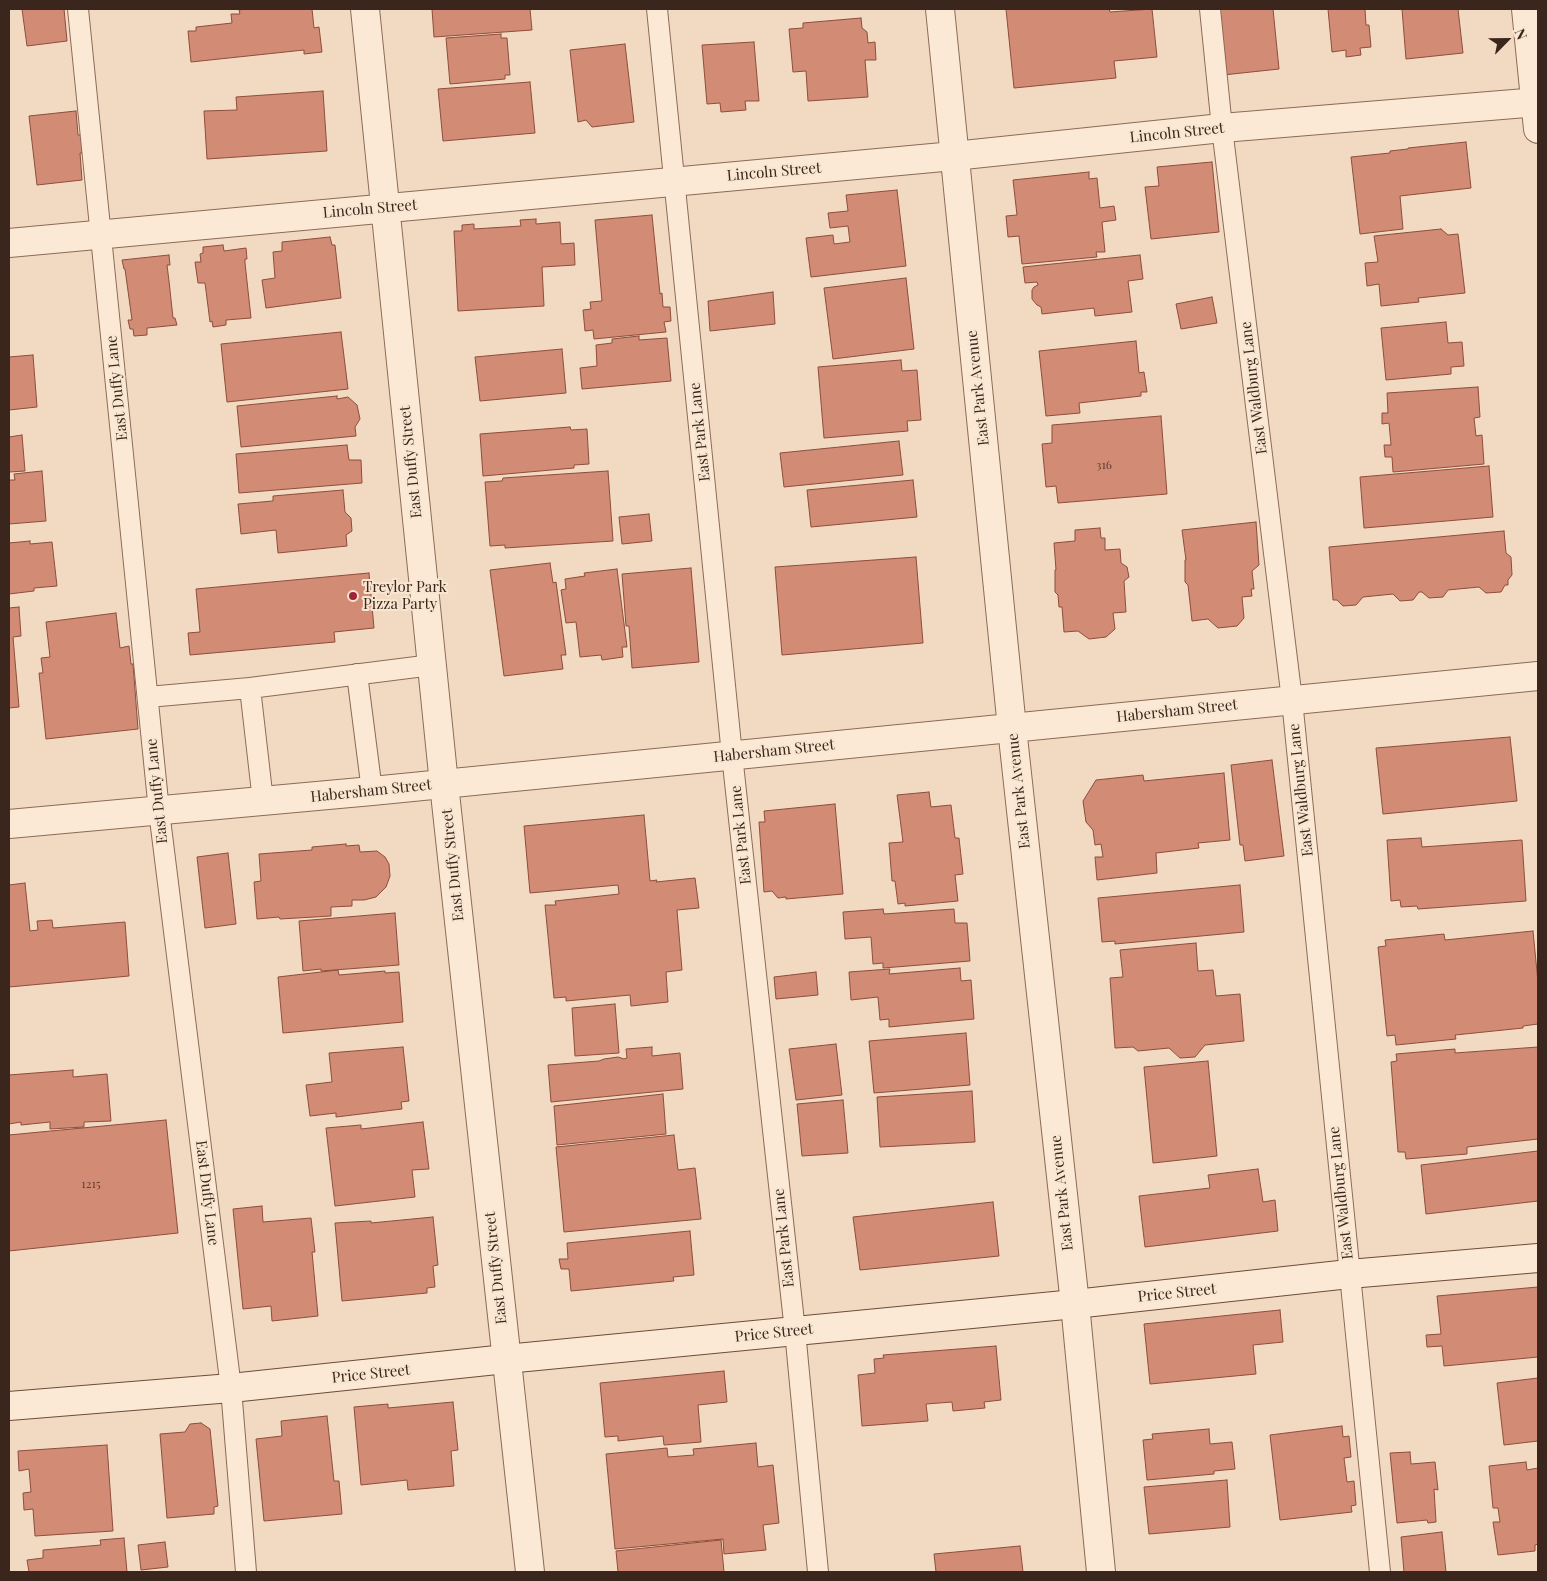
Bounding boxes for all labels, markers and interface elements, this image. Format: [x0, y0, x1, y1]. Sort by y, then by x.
north arrow [1482, 15, 1532, 65]
text: N [1511, 26, 1532, 42]
street label: Lincoln Street [1129, 119, 1225, 147]
street label: Lincoln Street [726, 159, 822, 185]
street label: Lincoln Street [322, 196, 418, 222]
street label: East Waldburg Lane [1237, 320, 1271, 456]
street label: East Park Avenue [963, 329, 993, 447]
street label: East Duffy Lane [103, 334, 131, 442]
street label: East Park Lane [686, 381, 714, 483]
street label: East Duffy Street [396, 405, 426, 519]
house number: 316 [1096, 458, 1112, 472]
place label: Treylor Park Pizza Party [363, 578, 447, 613]
marker: Treylor Park Pizza Party [347, 590, 359, 602]
street label: Habersham Street [1116, 696, 1238, 726]
street label: East Waldburg Lane [1285, 723, 1317, 857]
street label: East Park Avenue [1004, 732, 1034, 850]
street label: Habersham Street [713, 736, 835, 766]
street label: East Duffy Lane [143, 737, 171, 845]
street label: Habersham Street [310, 776, 432, 806]
street label: East Park Lane [727, 784, 755, 886]
street label: East Duffy Street [438, 808, 468, 922]
street label: East Waldburg Lane [1325, 1126, 1357, 1260]
street label: East Park Avenue [1047, 1134, 1077, 1252]
street label: East Duffy Lane [192, 1139, 222, 1247]
house number: 1215 [81, 1177, 101, 1191]
street label: East Park Lane [770, 1187, 798, 1289]
street label: East Duffy Street [481, 1211, 511, 1325]
street label: Price Street [1137, 1280, 1217, 1306]
street label: Price Street [734, 1320, 814, 1346]
street label: Price Street [331, 1361, 411, 1387]

